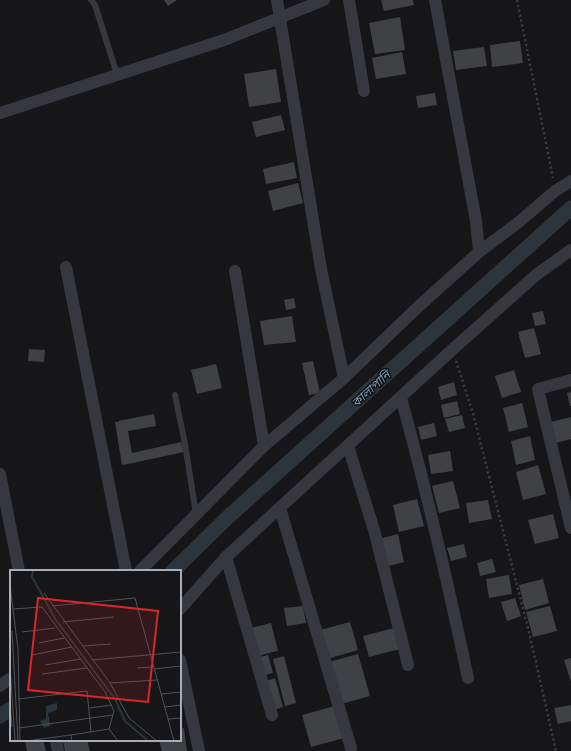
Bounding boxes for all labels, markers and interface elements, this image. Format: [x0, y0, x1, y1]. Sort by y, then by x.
water label: কালাপানি [348, 365, 396, 411]
inset map [10, 570, 181, 741]

